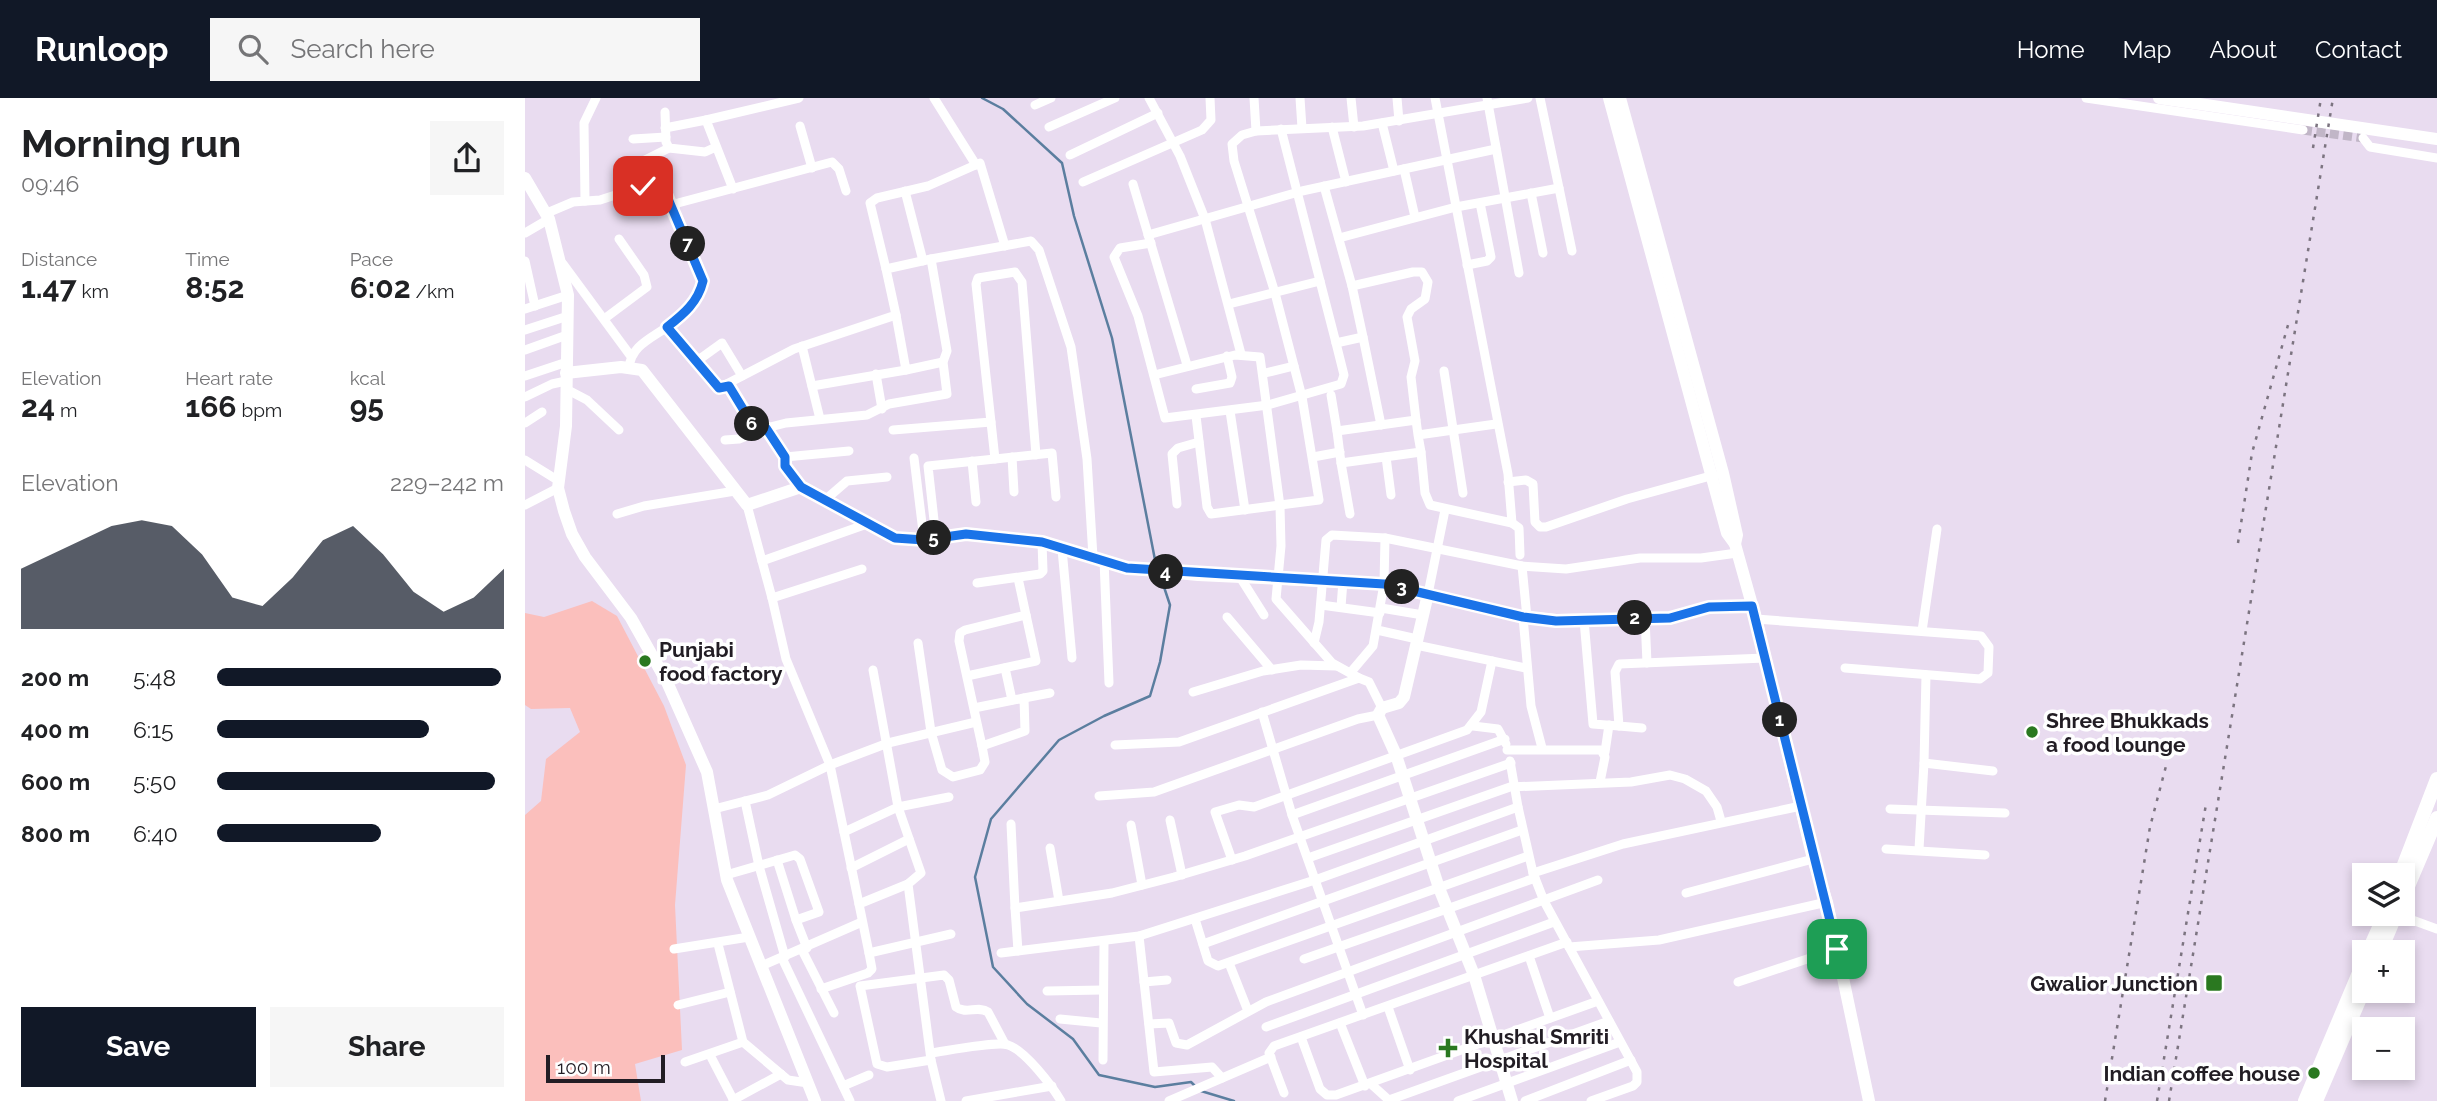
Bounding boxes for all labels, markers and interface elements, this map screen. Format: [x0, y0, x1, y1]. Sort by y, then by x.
search box [210, 18, 700, 81]
text: Runloop [35, 30, 168, 69]
icon: search [234, 30, 272, 68]
text: Search here [290, 34, 435, 64]
text: Home [2017, 35, 2085, 64]
text: Map [2123, 35, 2171, 64]
text: About [2209, 35, 2277, 64]
text: Contact [2315, 35, 2402, 64]
text: Morning run [21, 121, 241, 166]
button: share [430, 121, 504, 195]
pin [613, 156, 673, 216]
icon: check [624, 167, 662, 205]
text: 09:46 [21, 170, 79, 197]
pin: 7 [671, 226, 705, 262]
text: 7 [682, 232, 693, 254]
text: Distance [21, 248, 97, 270]
text: Time [185, 248, 230, 270]
text: Pace [350, 248, 393, 270]
text: 1.47 [21, 270, 77, 305]
text: 8:52 [185, 270, 244, 305]
text: 6:02 [350, 270, 411, 305]
text: km [77, 280, 109, 302]
text: /km [411, 280, 454, 302]
text: Elevation [21, 367, 102, 389]
text: Heart rate [185, 367, 273, 389]
text: kcal [350, 367, 385, 389]
text: 24 [21, 389, 55, 424]
text: 166 [185, 389, 237, 424]
text: 95 [350, 389, 384, 424]
text: m [55, 399, 77, 421]
text: bpm [237, 399, 282, 421]
pin: 6 [735, 406, 769, 442]
text: 6 [746, 412, 757, 434]
text: Elevation [21, 469, 119, 496]
text: 229–242 m [390, 469, 504, 496]
pin: 5 [917, 520, 951, 556]
text: 5 [928, 526, 939, 548]
pin: 4 [1149, 554, 1183, 589]
text: 4 [1160, 560, 1171, 582]
pin: 3 [1385, 570, 1419, 604]
text: 3 [1396, 575, 1407, 597]
pin: 2 [1617, 601, 1653, 636]
text: 2 [1629, 606, 1640, 628]
place label: Punjabi food factory [659, 637, 783, 686]
marker: Punjabi food factory [637, 653, 653, 669]
text: 200 m [21, 664, 89, 691]
text: 5:48 [133, 664, 176, 691]
pin: 1 [1763, 702, 1797, 738]
text: 1 [1775, 708, 1784, 730]
place label: Shree Bhukkads a food lounge [2046, 708, 2209, 757]
text: 400 m [21, 716, 89, 743]
text: 6:15 [133, 716, 174, 743]
marker: Shree Bhukkads a food lounge [2024, 724, 2040, 740]
text: 600 m [21, 768, 90, 795]
text: 5:50 [133, 768, 176, 795]
text: 800 m [21, 820, 90, 847]
text: 6:40 [133, 820, 178, 847]
map controls [2352, 863, 2415, 1080]
button: layers [2352, 863, 2415, 926]
pin [1807, 919, 1867, 979]
icon: arrive [1818, 930, 1856, 968]
button: + [2352, 940, 2415, 1003]
place label: Gwalior Junction [2030, 971, 2198, 996]
marker: Gwalior Junction [2204, 973, 2224, 993]
button: Save [21, 1007, 256, 1087]
button: Share [270, 1007, 504, 1087]
button: − [2352, 1017, 2415, 1080]
place label: Khushal Smriti Hospital [1464, 1024, 1609, 1073]
marker: Khushal Smriti Hospital [1438, 1038, 1458, 1058]
scale bar [546, 1052, 665, 1084]
text: 100 m [557, 1056, 611, 1078]
place label: Indian coffee house [2103, 1061, 2300, 1086]
marker: Indian coffee house [2306, 1065, 2322, 1081]

